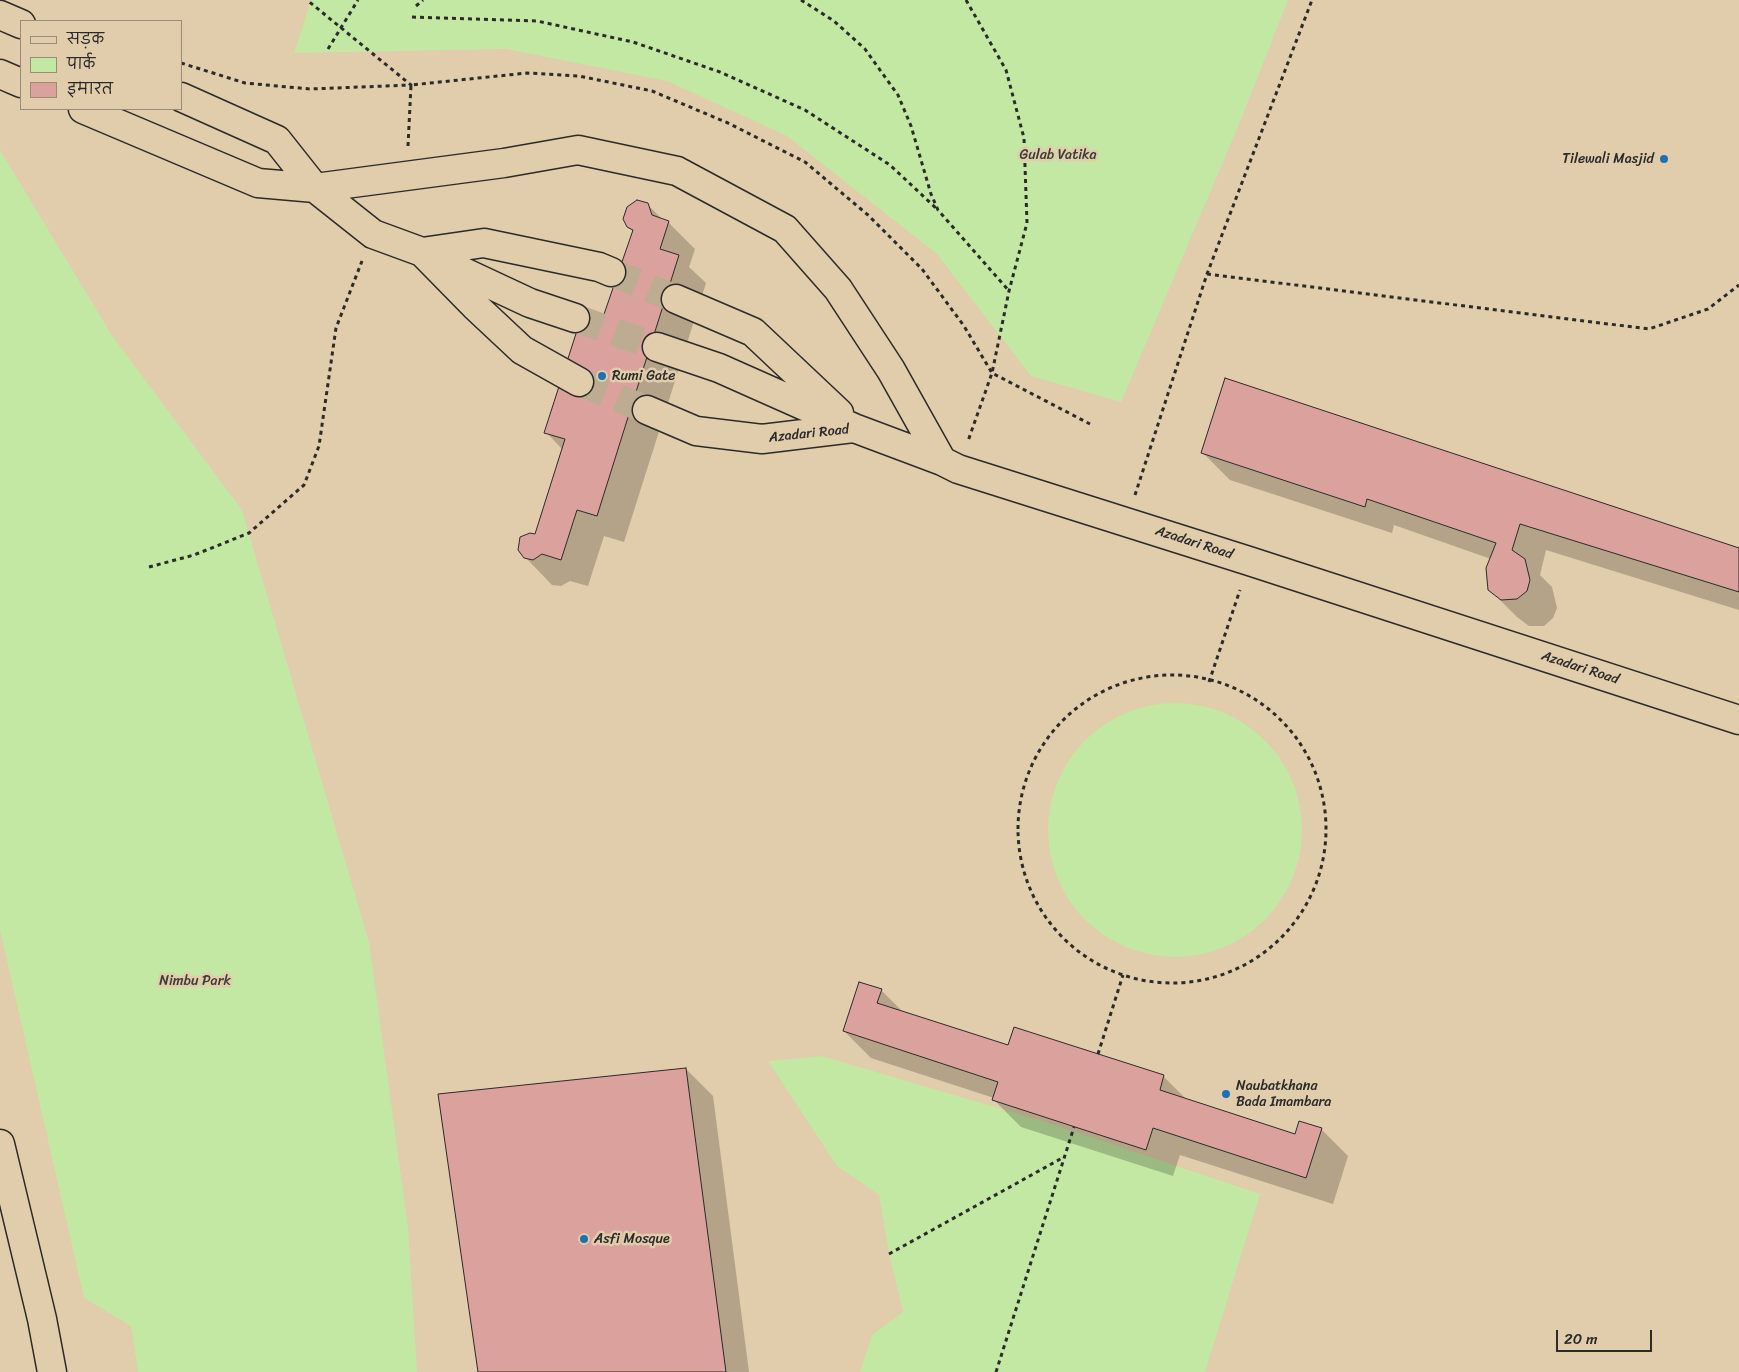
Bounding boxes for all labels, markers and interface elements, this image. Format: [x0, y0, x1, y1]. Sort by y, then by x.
legend [20, 20, 182, 110]
text: सड़क [67, 26, 104, 52]
text: पार्क [67, 51, 95, 77]
text: इमारत [67, 76, 113, 102]
park label: Gulab Vatika [1019, 147, 1097, 163]
place label: Tilewali Masjid [1562, 151, 1654, 167]
marker: Tilewali Masjid [1658, 153, 1670, 165]
place label: Rumi Gate [612, 368, 675, 384]
marker: Rumi Gate [596, 370, 608, 382]
street label: Azadari Road [768, 421, 850, 447]
street label: Azadari Road [1153, 523, 1235, 563]
street label: Azadari Road [1539, 648, 1621, 688]
park label: Nimbu Park [159, 973, 231, 989]
place label: Naubatkhana Bada Imambara [1236, 1078, 1331, 1110]
marker: Naubatkhana Bada Imambara [1220, 1088, 1232, 1100]
place label: Asfi Mosque [594, 1231, 670, 1247]
marker: Asfi Mosque [578, 1233, 590, 1245]
scale bar [1559, 1320, 1655, 1352]
text: 20 m [1564, 1326, 1598, 1352]

